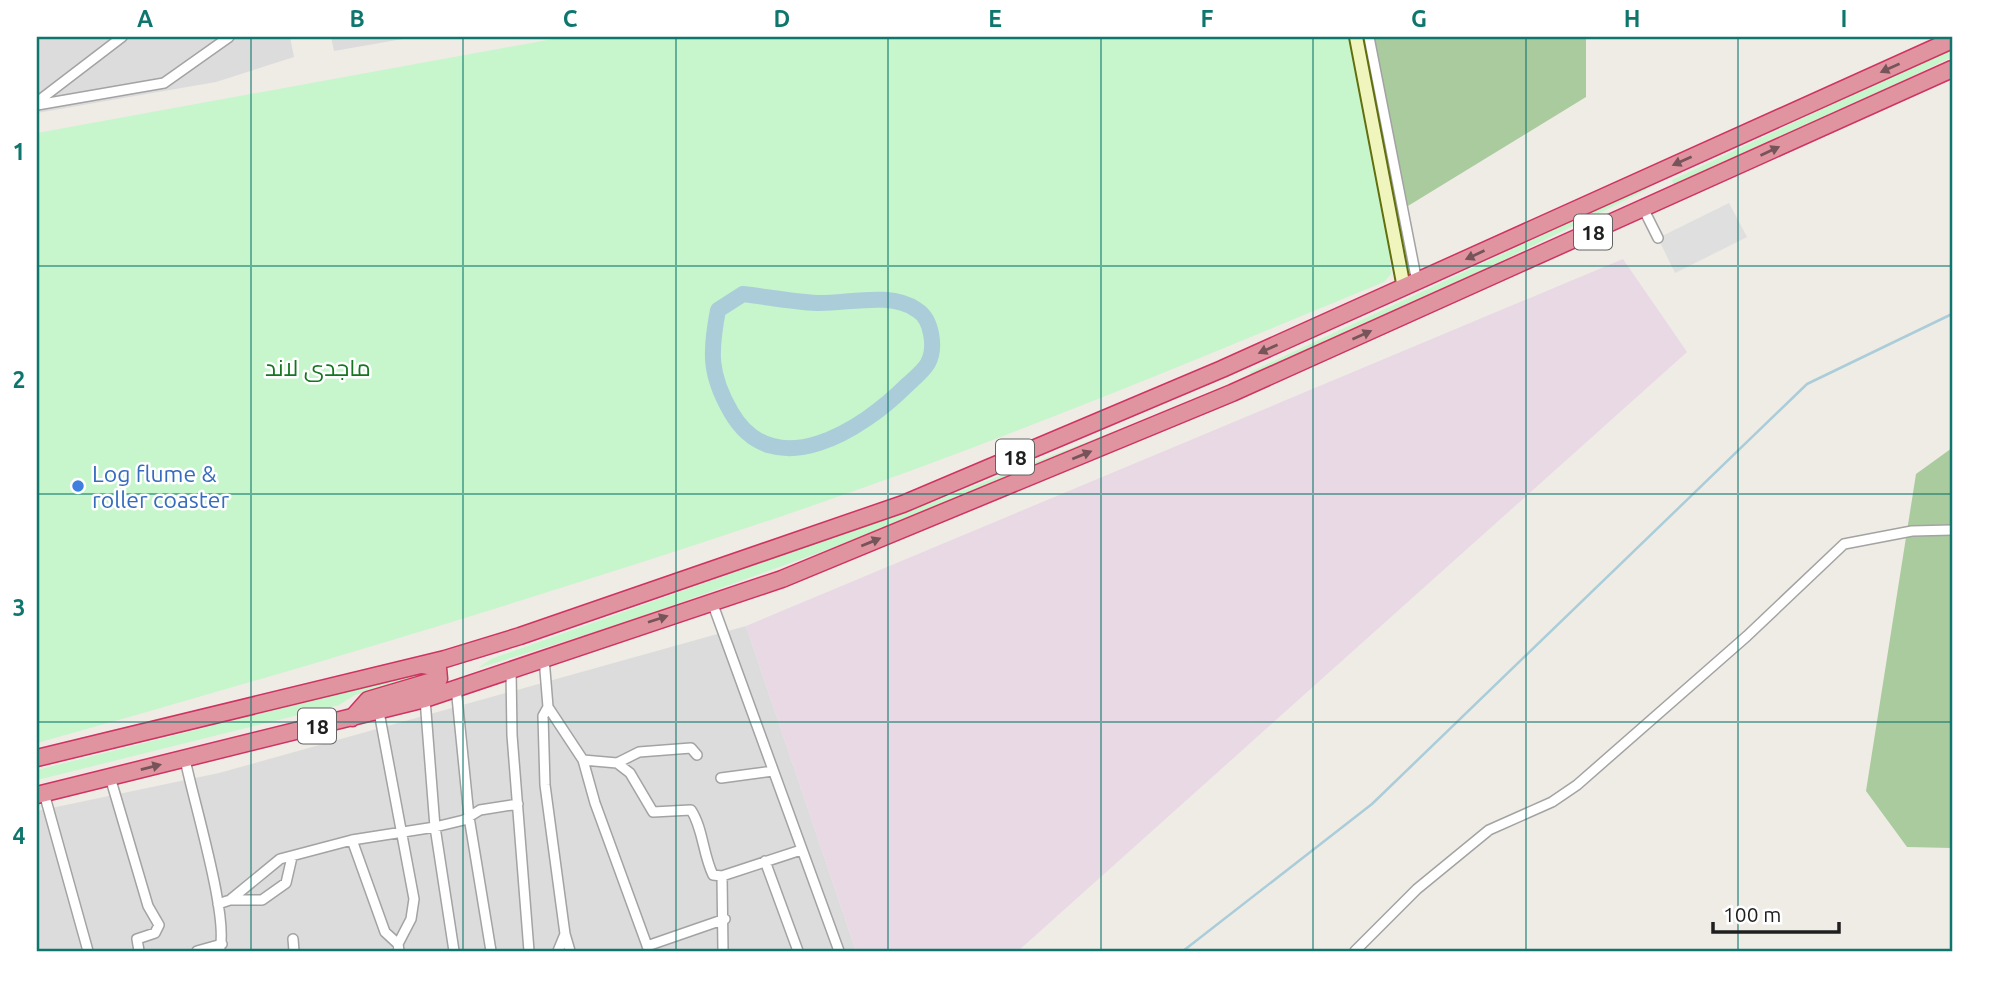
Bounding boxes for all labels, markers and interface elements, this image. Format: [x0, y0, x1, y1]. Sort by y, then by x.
text: A [137, 6, 153, 31]
text: B [349, 6, 365, 31]
text: C [563, 6, 578, 31]
text: D [774, 6, 790, 31]
text: E [988, 6, 1002, 31]
text: F [1201, 6, 1214, 31]
text: G [1411, 6, 1427, 31]
text: H [1624, 6, 1640, 31]
text: I [1841, 6, 1847, 31]
one-way arrow [1880, 62, 1900, 74]
text: 1 [13, 139, 25, 164]
one-way arrow [1760, 146, 1780, 157]
one-way arrow [1672, 155, 1692, 167]
road number: 18 [1574, 215, 1612, 250]
one-way arrow [1465, 250, 1486, 261]
one-way arrow [1351, 329, 1372, 340]
one-way arrow [1258, 343, 1278, 355]
park label: ماجدی لاند [265, 355, 371, 382]
text: 2 [13, 367, 25, 392]
road number: 18 [996, 440, 1034, 475]
one-way arrow [1071, 449, 1092, 460]
place label: Log flume & roller coaster [92, 461, 229, 512]
marker: Log flume & roller coaster [70, 478, 86, 494]
one-way arrow [861, 536, 882, 547]
text: 3 [13, 595, 25, 620]
one-way arrow [647, 614, 668, 624]
road number: 18 [298, 708, 336, 744]
one-way arrow [140, 761, 162, 772]
text: 4 [13, 823, 26, 848]
scale bar [1713, 890, 1839, 934]
text: 100 m [1723, 902, 1781, 926]

